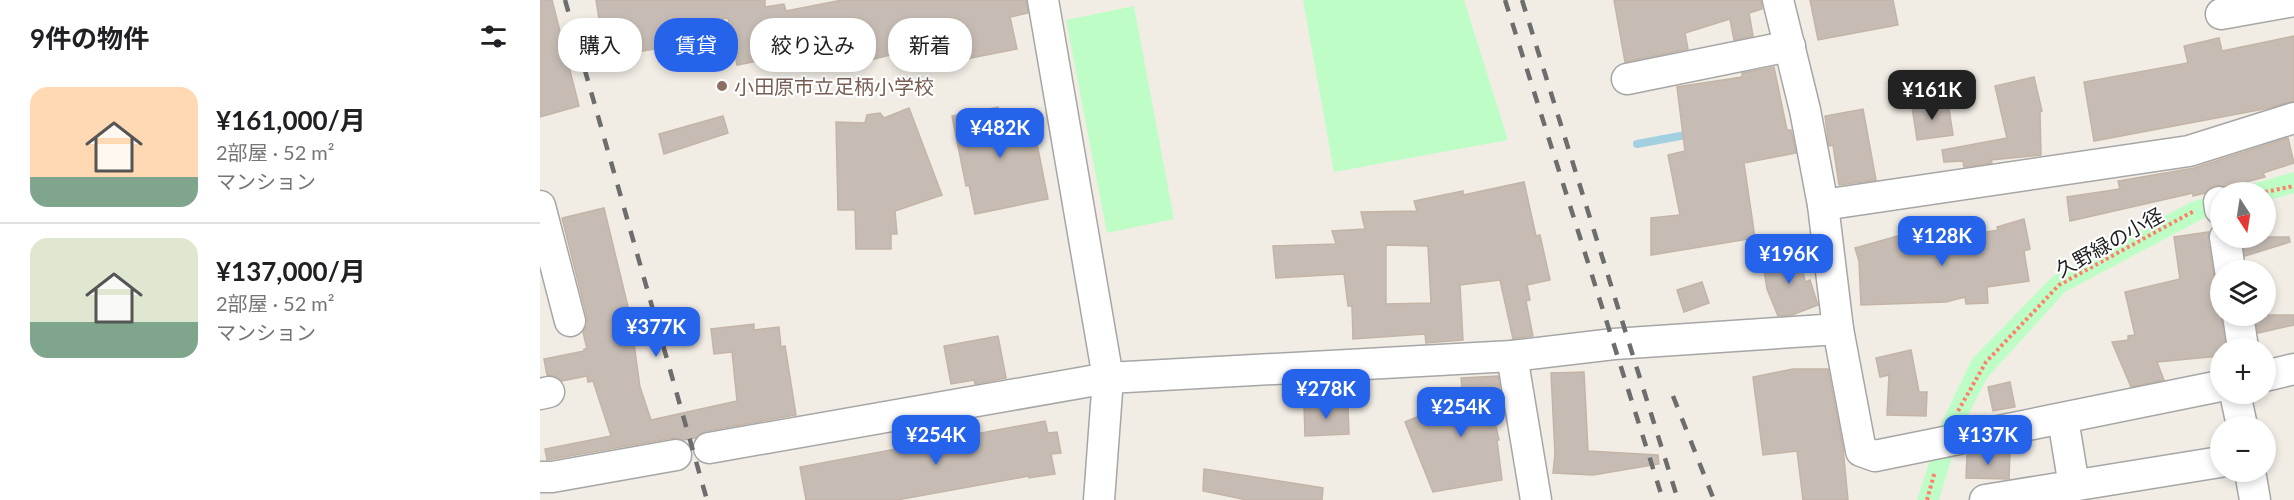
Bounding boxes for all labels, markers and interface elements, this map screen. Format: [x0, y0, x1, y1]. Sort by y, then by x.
chip: 購入 [558, 18, 642, 72]
chip: 賃貸 [654, 18, 738, 72]
chip: 絞り込み [750, 18, 876, 72]
chip: 新着 [888, 18, 972, 72]
icon: filters [477, 20, 510, 53]
text: 9件の物件 [30, 22, 149, 54]
pin: ¥161K [1890, 70, 1974, 121]
place label: 小田原市立足柄小学校 [734, 74, 934, 98]
text: ¥161K [1902, 77, 1962, 101]
marker: 小田原市立足柄小学校 [715, 79, 729, 93]
text: ¥161,000/月 [216, 104, 366, 136]
pin: ¥482K [958, 108, 1042, 159]
icon: home [78, 111, 150, 183]
text: ¥482K [970, 115, 1030, 139]
text: 2部屋 · 52 m² [216, 140, 335, 164]
text: マンション [216, 169, 316, 193]
north arrow [2210, 182, 2276, 248]
map controls [2210, 182, 2276, 482]
street label: 久野緑の小径 [2051, 202, 2167, 282]
pin: ¥128K [1900, 216, 1984, 267]
text: ¥128K [1912, 223, 1972, 247]
pin: ¥196K [1747, 234, 1831, 285]
text: ¥196K [1759, 241, 1819, 265]
text: ¥137,000/月 [216, 255, 366, 287]
button: layers [2210, 260, 2276, 326]
icon: home [78, 262, 150, 334]
text: 2部屋 · 52 m² [216, 291, 335, 315]
pin: ¥377K [614, 307, 698, 358]
text: ¥377K [626, 314, 686, 338]
text: マンション [216, 320, 316, 344]
button: + [2210, 338, 2276, 404]
pin: ¥278K [1284, 369, 1368, 420]
text: ¥278K [1296, 376, 1356, 400]
pin: ¥254K [1419, 387, 1503, 438]
text: ¥254K [1431, 394, 1491, 418]
pin: ¥254K [894, 415, 978, 466]
pin: ¥137K [1946, 415, 2030, 466]
button: − [2210, 416, 2276, 482]
text: ¥254K [906, 422, 966, 446]
text: ¥137K [1958, 422, 2018, 446]

